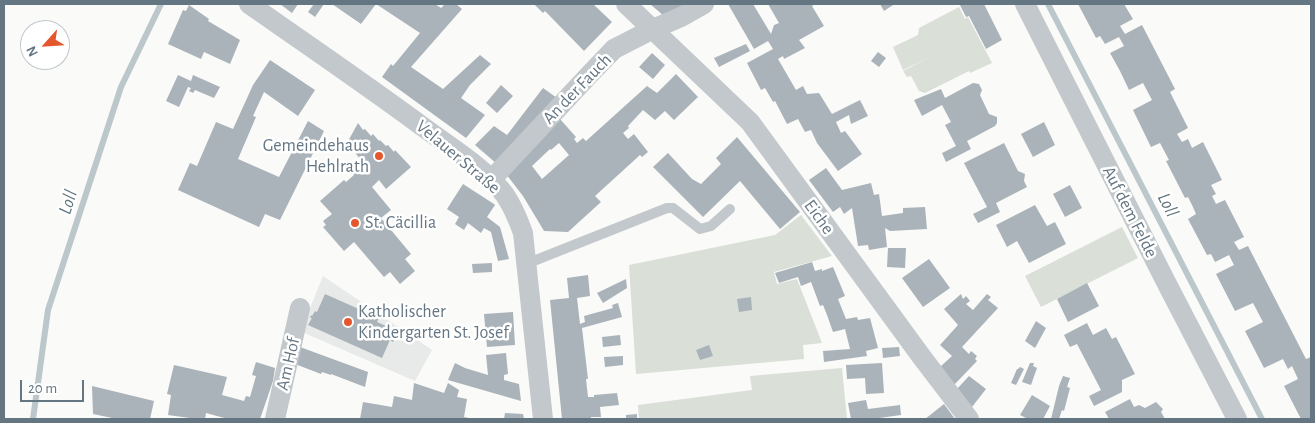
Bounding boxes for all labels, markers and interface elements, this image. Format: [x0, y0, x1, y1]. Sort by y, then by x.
north arrow [20, 20, 70, 70]
text: N [24, 44, 41, 59]
street label: An der Fauch [538, 49, 616, 129]
street label: Velauer Straße [412, 116, 504, 198]
place label: Gemeindehaus Hehlrath [263, 135, 369, 178]
marker: Gemeindehaus Hehlrath [373, 150, 385, 162]
street label: Auf dem Felde [1098, 163, 1162, 261]
water label: Loll [53, 187, 83, 217]
water label: Loll [1152, 189, 1184, 221]
street label: Eiche [799, 195, 839, 239]
place label: St. Cäcillia [365, 212, 436, 234]
marker: St. Cäcillia [349, 217, 361, 229]
place label: Katholischer Kindergarten St. Josef [358, 301, 509, 344]
marker: Katholischer Kindergarten St. Josef [342, 316, 354, 328]
street label: Am Hof [271, 336, 305, 392]
scale bar [22, 370, 86, 402]
text: 20 m [28, 381, 57, 396]

